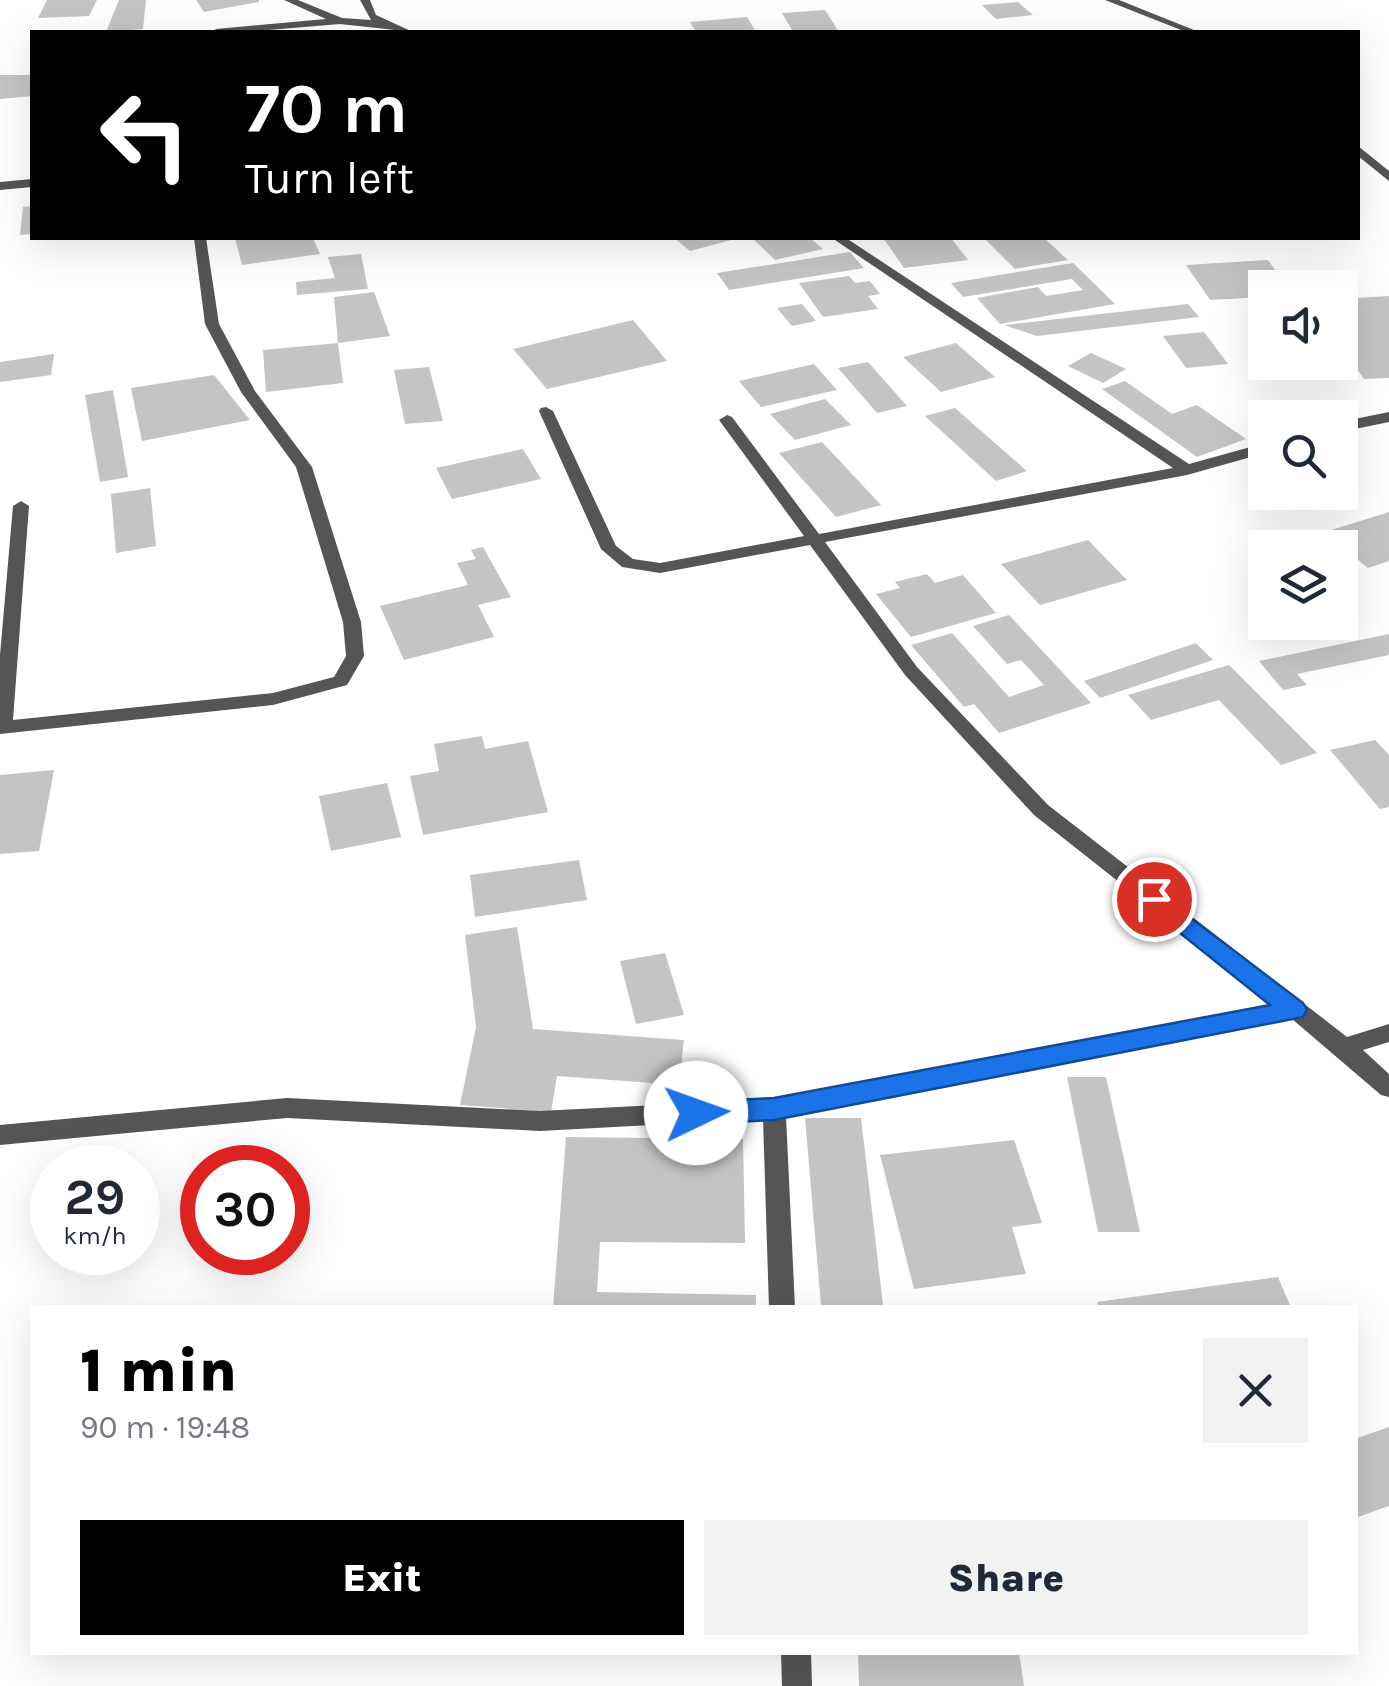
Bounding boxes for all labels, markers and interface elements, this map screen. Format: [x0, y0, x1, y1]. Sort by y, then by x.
text: 70 m [245, 68, 408, 150]
icon: left [80, 70, 210, 200]
text: Turn left [245, 152, 414, 204]
map controls [1248, 270, 1358, 640]
button: sound [1248, 270, 1358, 380]
button: search [1248, 400, 1358, 510]
button: layers [1248, 530, 1358, 640]
pin [1112, 857, 1197, 942]
icon: arrive [1127, 872, 1182, 927]
position arrow [644, 1061, 748, 1165]
speed limit sign: 30 [180, 1145, 310, 1275]
text: 29 [65, 1168, 125, 1227]
text: km/h [63, 1221, 127, 1250]
text: 1 min [80, 1336, 237, 1406]
button: close [1203, 1338, 1308, 1443]
text: 90 m · 19:48 [80, 1409, 250, 1446]
button: Exit [80, 1520, 684, 1635]
button: Share [704, 1520, 1308, 1635]

